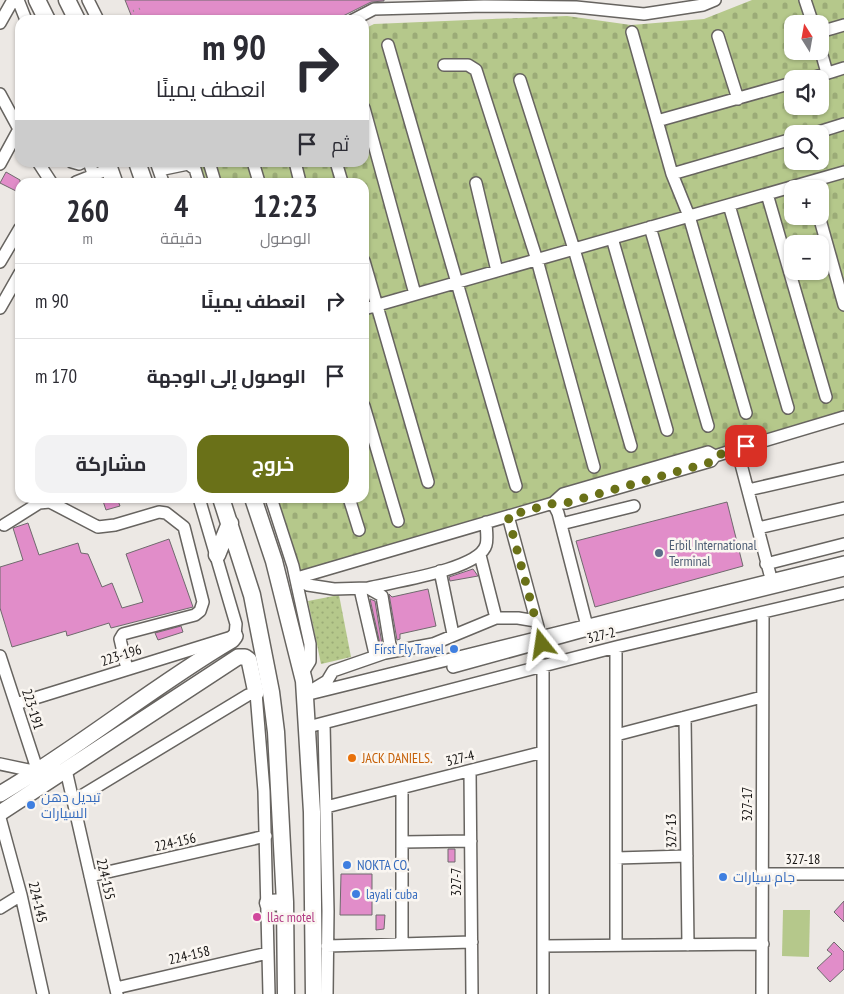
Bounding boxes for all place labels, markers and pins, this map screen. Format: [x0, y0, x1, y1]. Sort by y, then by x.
pin [725, 425, 767, 467]
place label: Erbil International Terminal [669, 536, 757, 570]
marker: Erbil International Terminal [653, 547, 665, 559]
place label: First Fly Travel [374, 640, 445, 658]
marker: First Fly Travel [448, 643, 460, 655]
place label: JACK DANIELS. [361, 749, 432, 767]
marker: JACK DANIELS. [346, 752, 358, 764]
place label: تبديل دهن السيارات [41, 788, 101, 822]
marker: تبديل دهن السيارات [25, 799, 37, 811]
place label: NOKTA CO. [357, 856, 409, 874]
marker: NOKTA CO. [341, 859, 353, 871]
place label: جام سيارات [733, 868, 795, 887]
marker: جام سيارات [717, 871, 729, 883]
place label: layali cuba [366, 885, 418, 903]
marker: layali cuba [350, 888, 362, 900]
place label: llac motel [267, 908, 315, 926]
marker: llac motel [251, 911, 263, 923]

